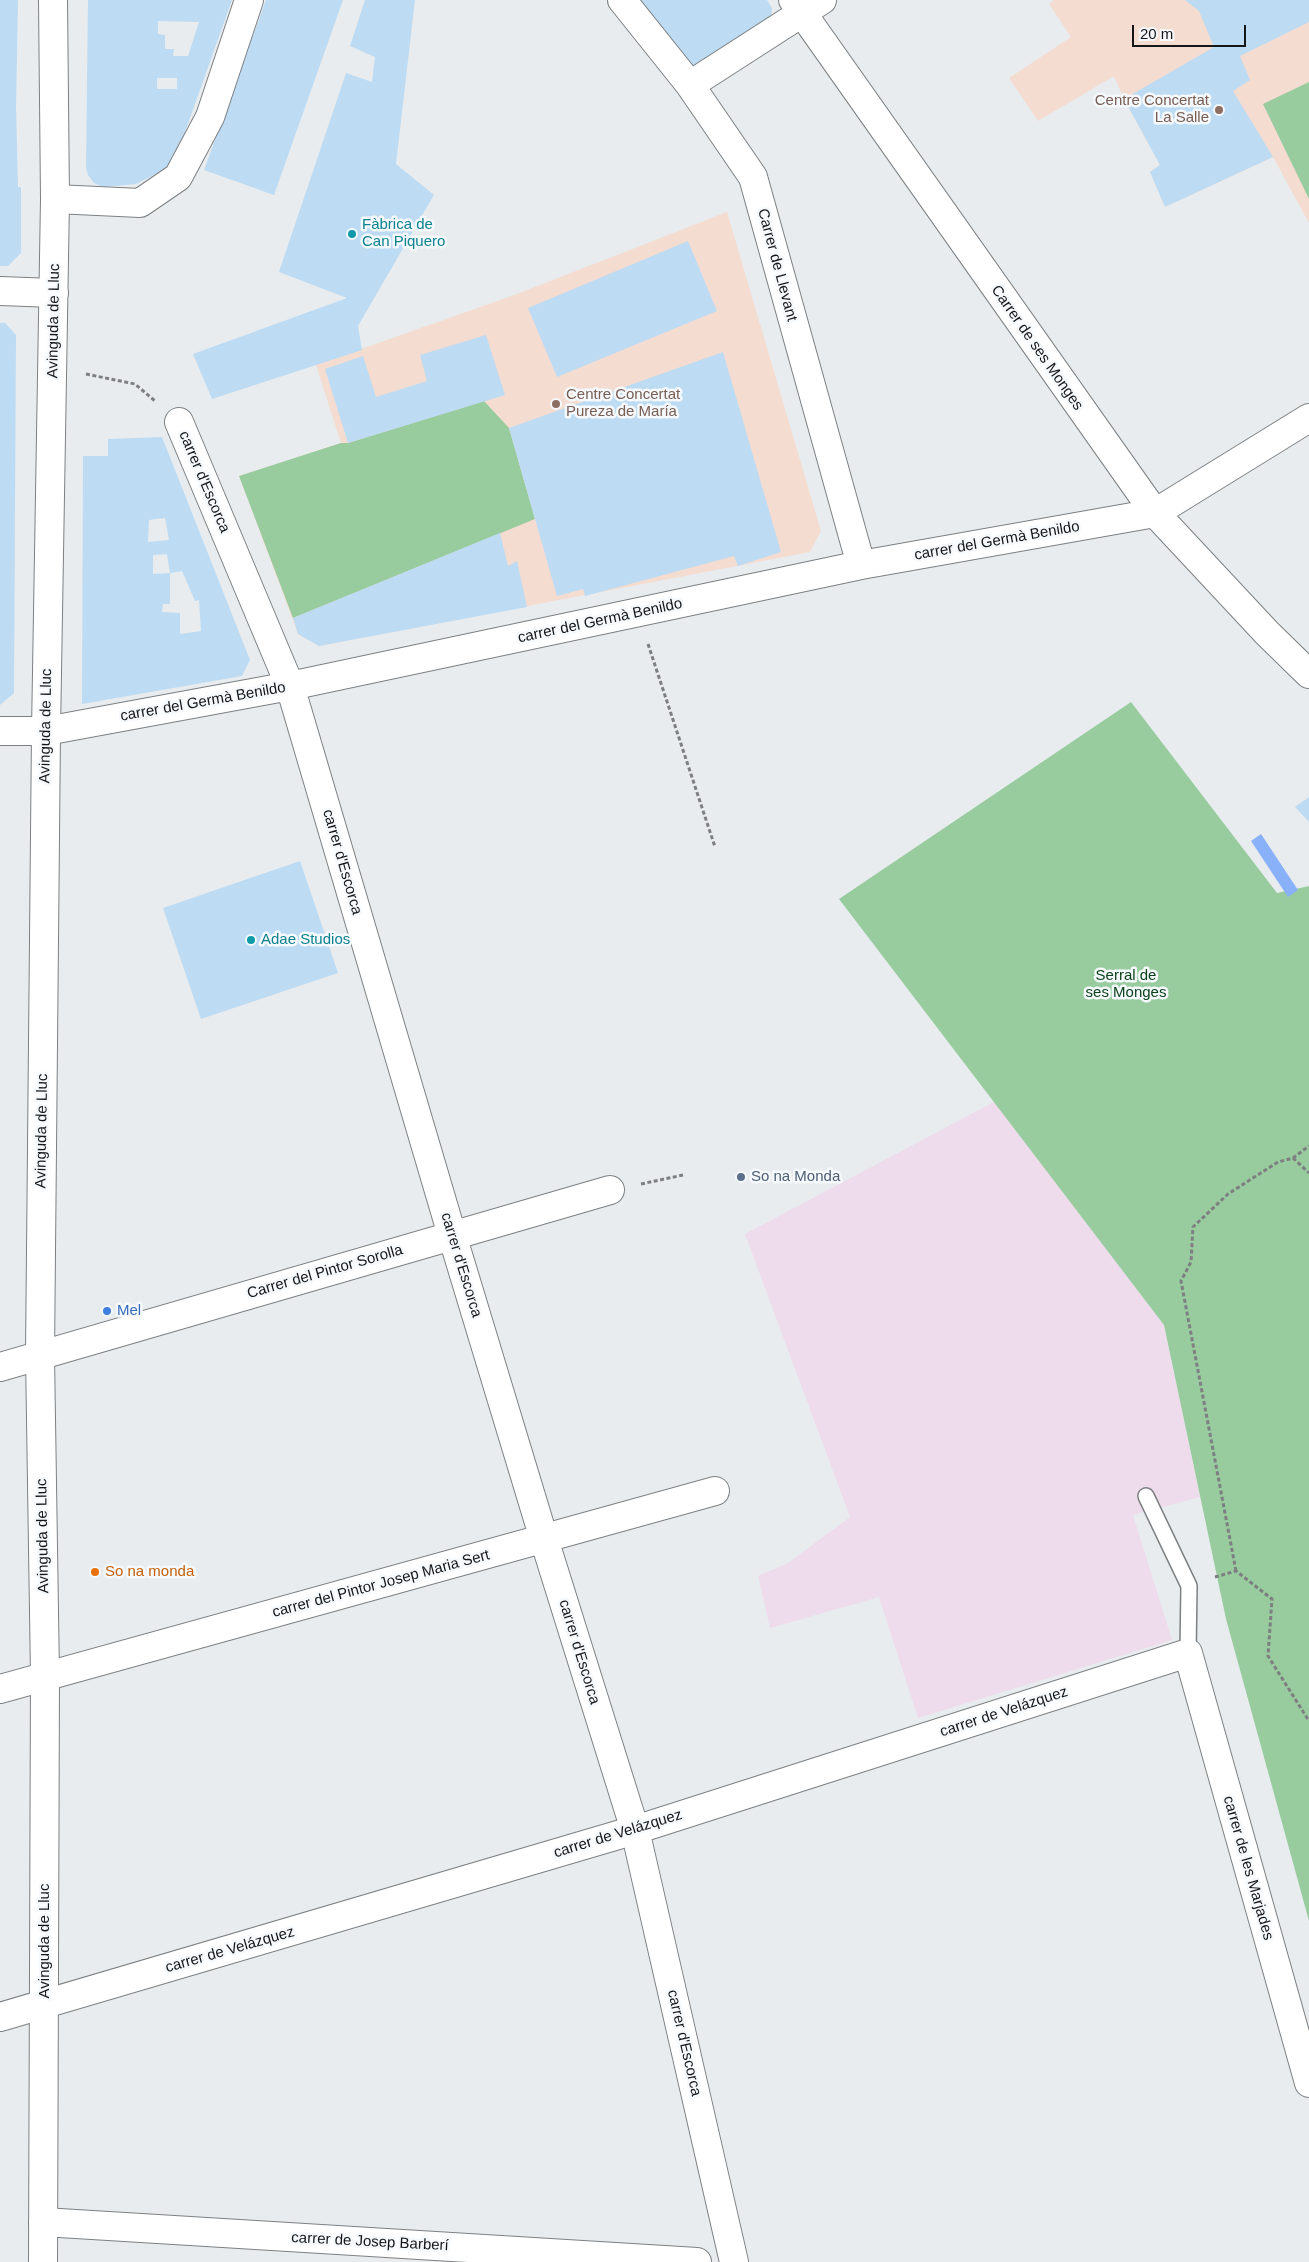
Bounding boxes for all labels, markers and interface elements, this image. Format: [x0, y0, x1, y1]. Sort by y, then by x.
scale bar [1134, 15, 1248, 47]
text: 20 m [1140, 25, 1173, 42]
place label: Centre Concertat La Salle [1095, 92, 1209, 127]
marker: Centre Concertat La Salle [1213, 104, 1225, 116]
street label: Carrer de Llevant [753, 207, 801, 323]
place label: Fàbrica de Can Piquero [362, 216, 445, 251]
marker: Fàbrica de Can Piquero [346, 228, 358, 240]
street label: Avinguda de Lluc [44, 263, 64, 379]
street label: Carrer de ses Monges [987, 282, 1087, 414]
place label: Centre Concertat Pureza de María [566, 386, 680, 421]
marker: Centre Concertat Pureza de María [550, 398, 562, 410]
street label: carrer d'Escorca [174, 428, 234, 536]
street label: carrer del Germà Benildo [913, 518, 1081, 564]
street label: carrer del Germà Benildo [516, 595, 684, 647]
street label: Avinguda de Lluc [36, 668, 56, 784]
street label: carrer del Germà Benildo [119, 679, 287, 725]
street label: carrer d'Escorca [318, 807, 366, 917]
place label: Adae Studios [261, 931, 350, 949]
marker: Adae Studios [245, 934, 257, 946]
park label: Serral de ses Monges [1086, 967, 1166, 1002]
street label: Avinguda de Lluc [32, 1073, 52, 1189]
place label: So na Monda [751, 1168, 840, 1186]
marker: So na Monda [735, 1171, 747, 1183]
street label: carrer d'Escorca [436, 1210, 486, 1320]
street label: Carrer del Pintor Sorolla [245, 1241, 405, 1303]
place label: Mel [117, 1302, 141, 1320]
marker: Mel [101, 1305, 113, 1317]
street label: Avinguda de Lluc [33, 1478, 53, 1594]
street label: carrer del Pintor Josep Maria Sert [270, 1546, 492, 1622]
place label: So na monda [105, 1563, 194, 1581]
marker: So na monda [89, 1566, 101, 1578]
street label: carrer d'Escorca [554, 1597, 604, 1707]
street label: carrer de Velázquez [938, 1683, 1070, 1741]
street label: carrer de les Marjades [1219, 1794, 1277, 1942]
street label: carrer de Velázquez [552, 1806, 684, 1862]
street label: Avinguda de Lluc [36, 1884, 54, 1998]
street label: carrer de Velázquez [163, 1923, 297, 1977]
street label: carrer d'Escorca [663, 1988, 705, 2098]
street label: carrer de Josep Barberí [291, 2229, 449, 2255]

